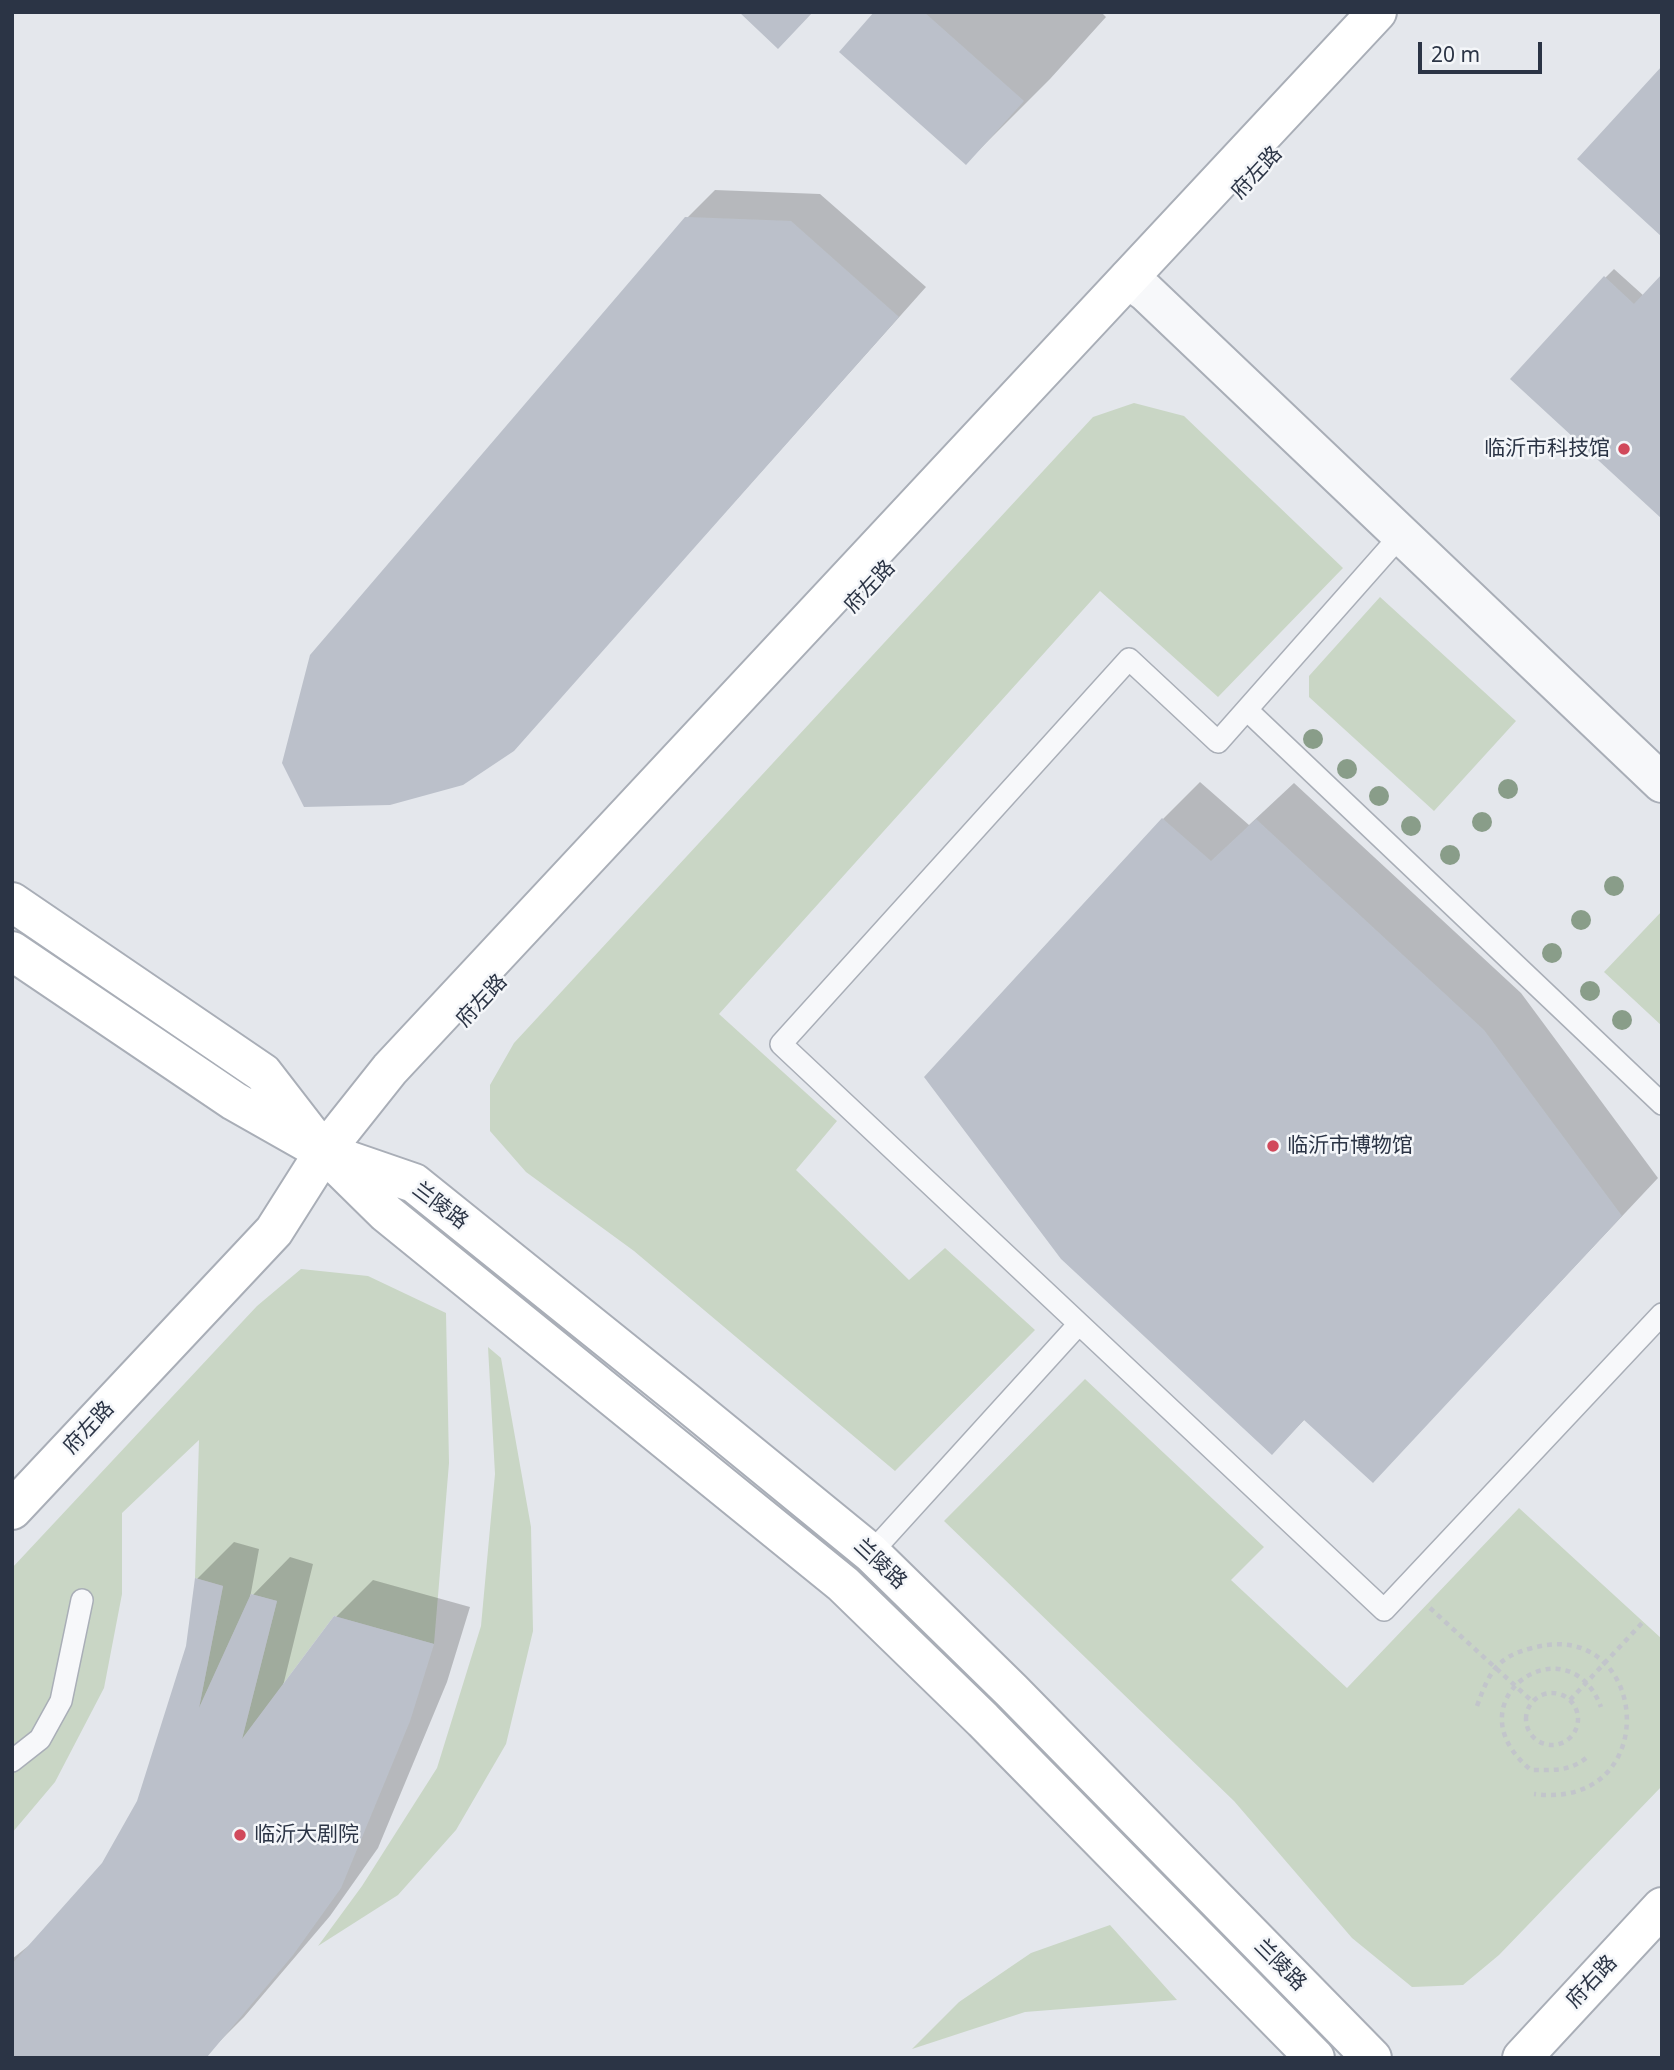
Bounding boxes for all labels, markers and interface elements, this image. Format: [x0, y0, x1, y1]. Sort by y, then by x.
scale bar [1422, 28, 1546, 72]
text: 20 m [1431, 40, 1480, 68]
street label: 府左路 [1226, 141, 1288, 205]
place label: 临沂市科技馆 [1484, 436, 1610, 462]
marker: 临沂市科技馆 [1616, 441, 1632, 457]
street label: 府左路 [839, 555, 901, 619]
street label: 府左路 [451, 969, 513, 1033]
place label: 临沂市博物馆 [1287, 1133, 1413, 1159]
marker: 临沂市博物馆 [1265, 1138, 1281, 1154]
street label: 兰陵路 [407, 1177, 473, 1235]
street label: 府左路 [58, 1396, 120, 1460]
street label: 兰陵路 [848, 1533, 912, 1595]
place label: 临沂大剧院 [254, 1822, 359, 1848]
marker: 临沂大剧院 [232, 1827, 248, 1843]
street label: 兰陵路 [1249, 1934, 1311, 1996]
street label: 府右路 [1561, 1950, 1623, 2014]

